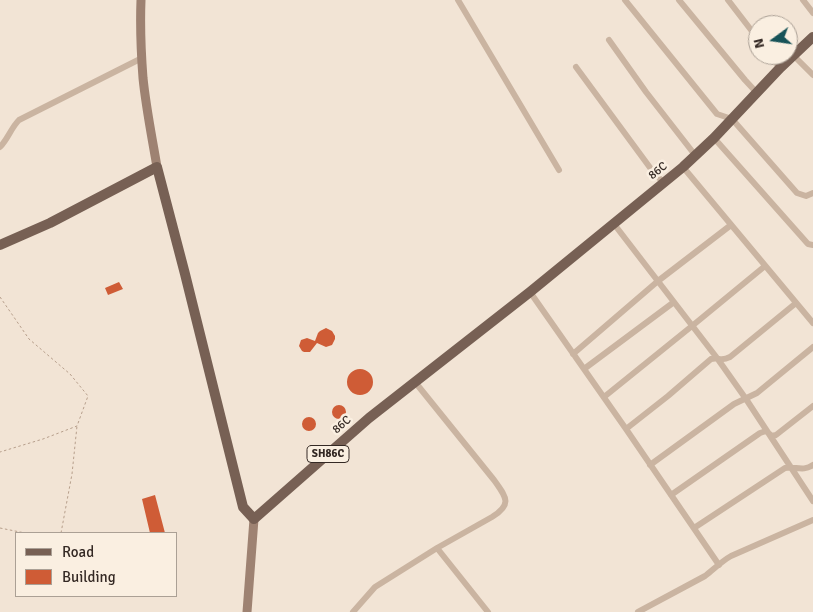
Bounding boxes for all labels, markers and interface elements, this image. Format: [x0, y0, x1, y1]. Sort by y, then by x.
north arrow [748, 15, 798, 65]
text: N [750, 37, 768, 50]
street label: 86C [646, 159, 670, 183]
street label: 86C [330, 413, 354, 437]
road number: SH86C [307, 446, 349, 462]
legend [15, 532, 178, 597]
text: Road [62, 543, 94, 561]
text: Building [62, 568, 116, 586]

